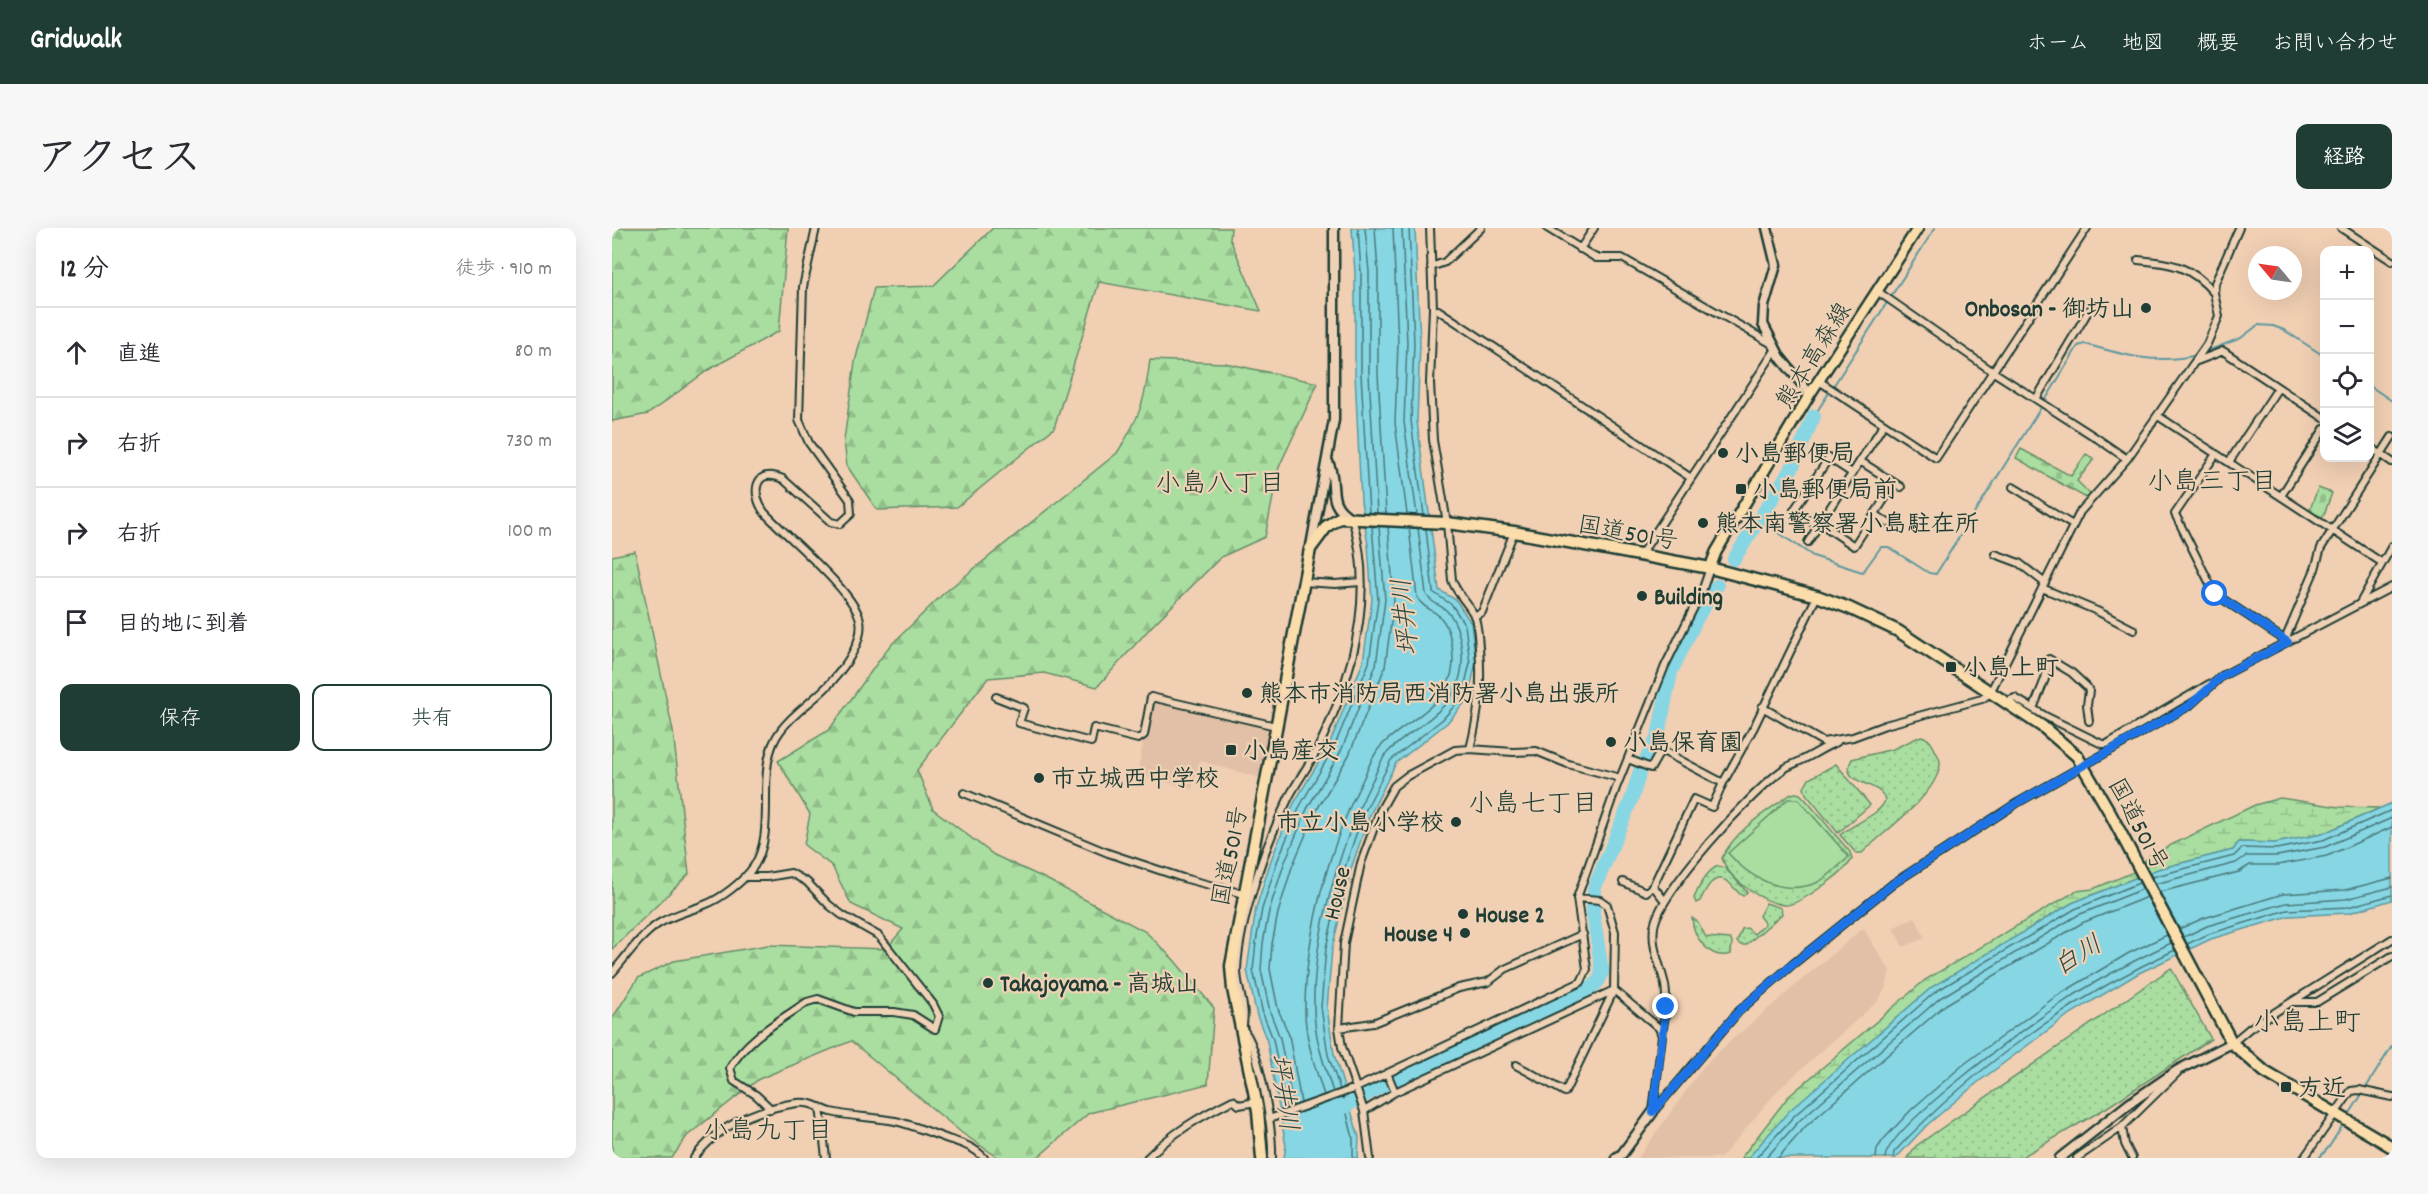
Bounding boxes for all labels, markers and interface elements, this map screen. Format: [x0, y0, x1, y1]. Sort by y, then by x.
text: Gridwalk [30, 22, 122, 62]
text: ホーム [2027, 30, 2089, 60]
text: 地図 [2122, 30, 2164, 60]
text: 概要 [2197, 30, 2239, 60]
text: お問い合わせ [2272, 30, 2398, 60]
button: 経路 [2296, 124, 2392, 189]
text: アクセス [36, 132, 201, 192]
north arrow [2248, 246, 2302, 300]
map controls [2320, 246, 2374, 462]
button: + [2320, 246, 2374, 300]
text: 12 分 [60, 252, 109, 289]
text: 徒歩 · 910 m [456, 256, 552, 284]
place label: Onbosan - 御坊山 [1964, 294, 2134, 328]
street label: 熊本高森線 [1769, 297, 1862, 416]
button: − [2320, 300, 2374, 354]
marker: Onbosan - 御坊山 [2139, 301, 2153, 315]
icon: ahead [60, 336, 93, 369]
text: 80 m [515, 338, 552, 366]
text: 直進 [117, 340, 161, 371]
button: locate [2320, 354, 2374, 408]
button: layers [2320, 408, 2374, 462]
icon: right [60, 426, 93, 459]
text: 730 m [506, 428, 552, 456]
text: 右折 [117, 430, 161, 461]
place label: 小島郵便局 [1735, 439, 1855, 473]
marker: 小島郵便局 [1716, 446, 1730, 460]
district label: 小島三丁目 [2147, 465, 2277, 502]
district label: 小島八丁目 [1155, 467, 1285, 504]
place label: 小島郵便局前 [1753, 475, 1897, 509]
marker: 小島郵便局前 [1734, 482, 1748, 496]
street label: 国道501号 [1575, 509, 1680, 561]
place label: 熊本南警察署小島駐在所 [1715, 509, 1979, 543]
icon: right [60, 516, 93, 549]
marker: 熊本南警察署小島駐在所 [1696, 516, 1710, 530]
text: 100 m [508, 518, 552, 546]
text: 右折 [117, 520, 161, 551]
water label: 坪井川 [1385, 576, 1430, 657]
route start [2201, 580, 2227, 606]
place label: Building [1654, 582, 1723, 616]
marker: Building [1635, 589, 1649, 603]
icon: arrive [60, 606, 93, 639]
text: 目的地に到着 [117, 610, 249, 641]
place label: 小島上町 [1963, 653, 2059, 687]
marker: 小島上町 [1944, 660, 1958, 674]
place label: 熊本市消防局西消防署小島出張所 [1259, 679, 1619, 713]
button: 保存 [60, 684, 300, 751]
button: 共有 [312, 684, 552, 751]
marker: 熊本市消防局西消防署小島出張所 [1240, 686, 1254, 700]
place label: 小島保育園 [1623, 728, 1743, 762]
marker: 小島保育園 [1604, 735, 1618, 749]
place label: 小島産交 [1243, 736, 1339, 770]
marker: 小島産交 [1224, 743, 1238, 757]
place label: 市立城西中学校 [1051, 764, 1219, 798]
marker: 市立城西中学校 [1032, 771, 1046, 785]
street label: 国道501号 [2098, 773, 2175, 878]
district label: 小島七丁目 [1468, 787, 1598, 824]
street label: 国道501号 [1206, 804, 1258, 910]
place label: 市立小島小学校 [1276, 808, 1444, 842]
marker: 市立小島小学校 [1449, 815, 1463, 829]
street label: House [1316, 864, 1362, 924]
place label: House 2 [1475, 900, 1545, 934]
marker: House 2 [1456, 907, 1470, 921]
place label: House 4 [1384, 919, 1453, 953]
marker: House 4 [1458, 926, 1472, 940]
water label: 白川 [2047, 927, 2111, 986]
place label: Takajoyama - 高城山 [1000, 969, 1199, 1003]
marker: Takajoyama - 高城山 [981, 976, 995, 990]
route end [1652, 993, 1678, 1019]
district label: 小島上町 [2253, 1005, 2361, 1044]
water label: 坪井川 [1258, 1051, 1305, 1134]
place label: 方近 [2298, 1073, 2346, 1107]
marker: 方近 [2279, 1080, 2293, 1094]
district label: 小島九丁目 [703, 1114, 833, 1151]

